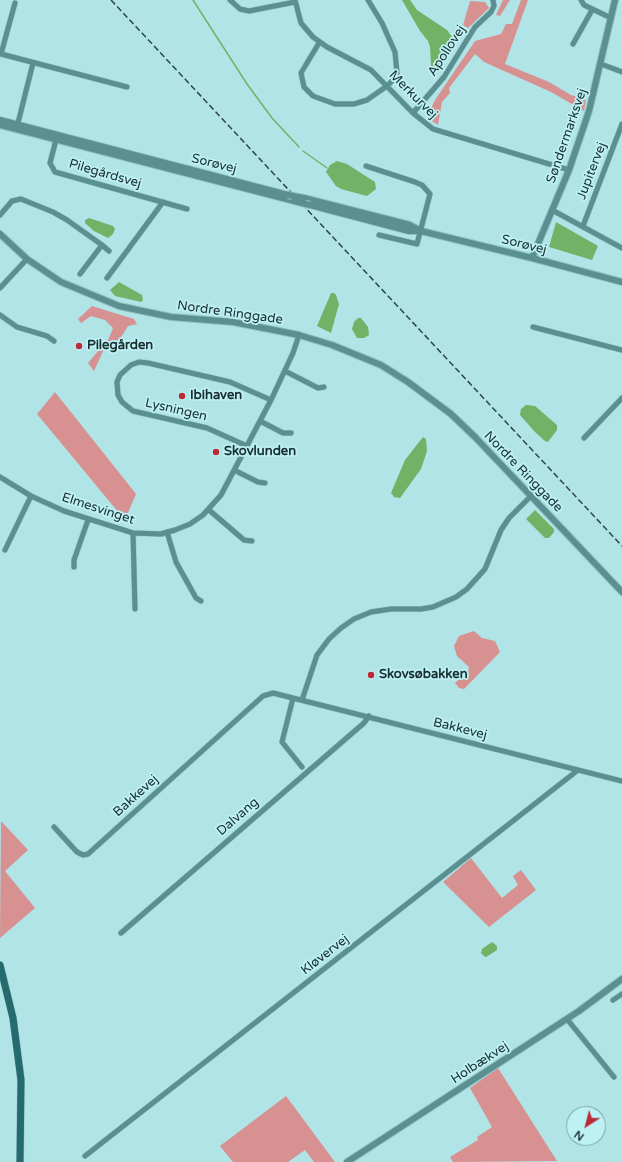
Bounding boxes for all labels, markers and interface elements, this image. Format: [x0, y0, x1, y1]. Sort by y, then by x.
street label: Apollovej [425, 23, 469, 79]
street label: Merkurvej [386, 68, 440, 122]
street label: Søndermarksvej [543, 87, 591, 185]
street label: Jupitervej [574, 140, 610, 202]
street label: Sorøvej [190, 151, 238, 177]
street label: Pilegårdsvej [67, 156, 143, 192]
street label: Sorøvej [500, 232, 548, 258]
street label: Nordre Ringgade [176, 298, 284, 328]
place label: Pilegården [87, 338, 153, 354]
marker: Pilegården [74, 341, 84, 351]
place label: Ibihaven [190, 388, 242, 404]
marker: Ibihaven [177, 391, 187, 401]
street label: Lysningen [143, 395, 209, 425]
street label: Nordre Ringgade [480, 428, 566, 516]
place label: Skovlunden [224, 444, 296, 460]
marker: Skovlunden [211, 447, 221, 457]
street label: Elmesvinget [60, 490, 136, 528]
place label: Skovsøbakken [379, 667, 468, 683]
marker: Skovsøbakken [366, 670, 376, 680]
street label: Bakkevej [431, 715, 489, 743]
street label: Bakkevej [110, 772, 162, 820]
street label: Dalvang [214, 795, 262, 839]
street label: Kløvervej [298, 932, 352, 978]
street label: Holbækvej [448, 1039, 512, 1087]
north arrow [566, 1106, 606, 1146]
text: N [572, 1127, 587, 1143]

